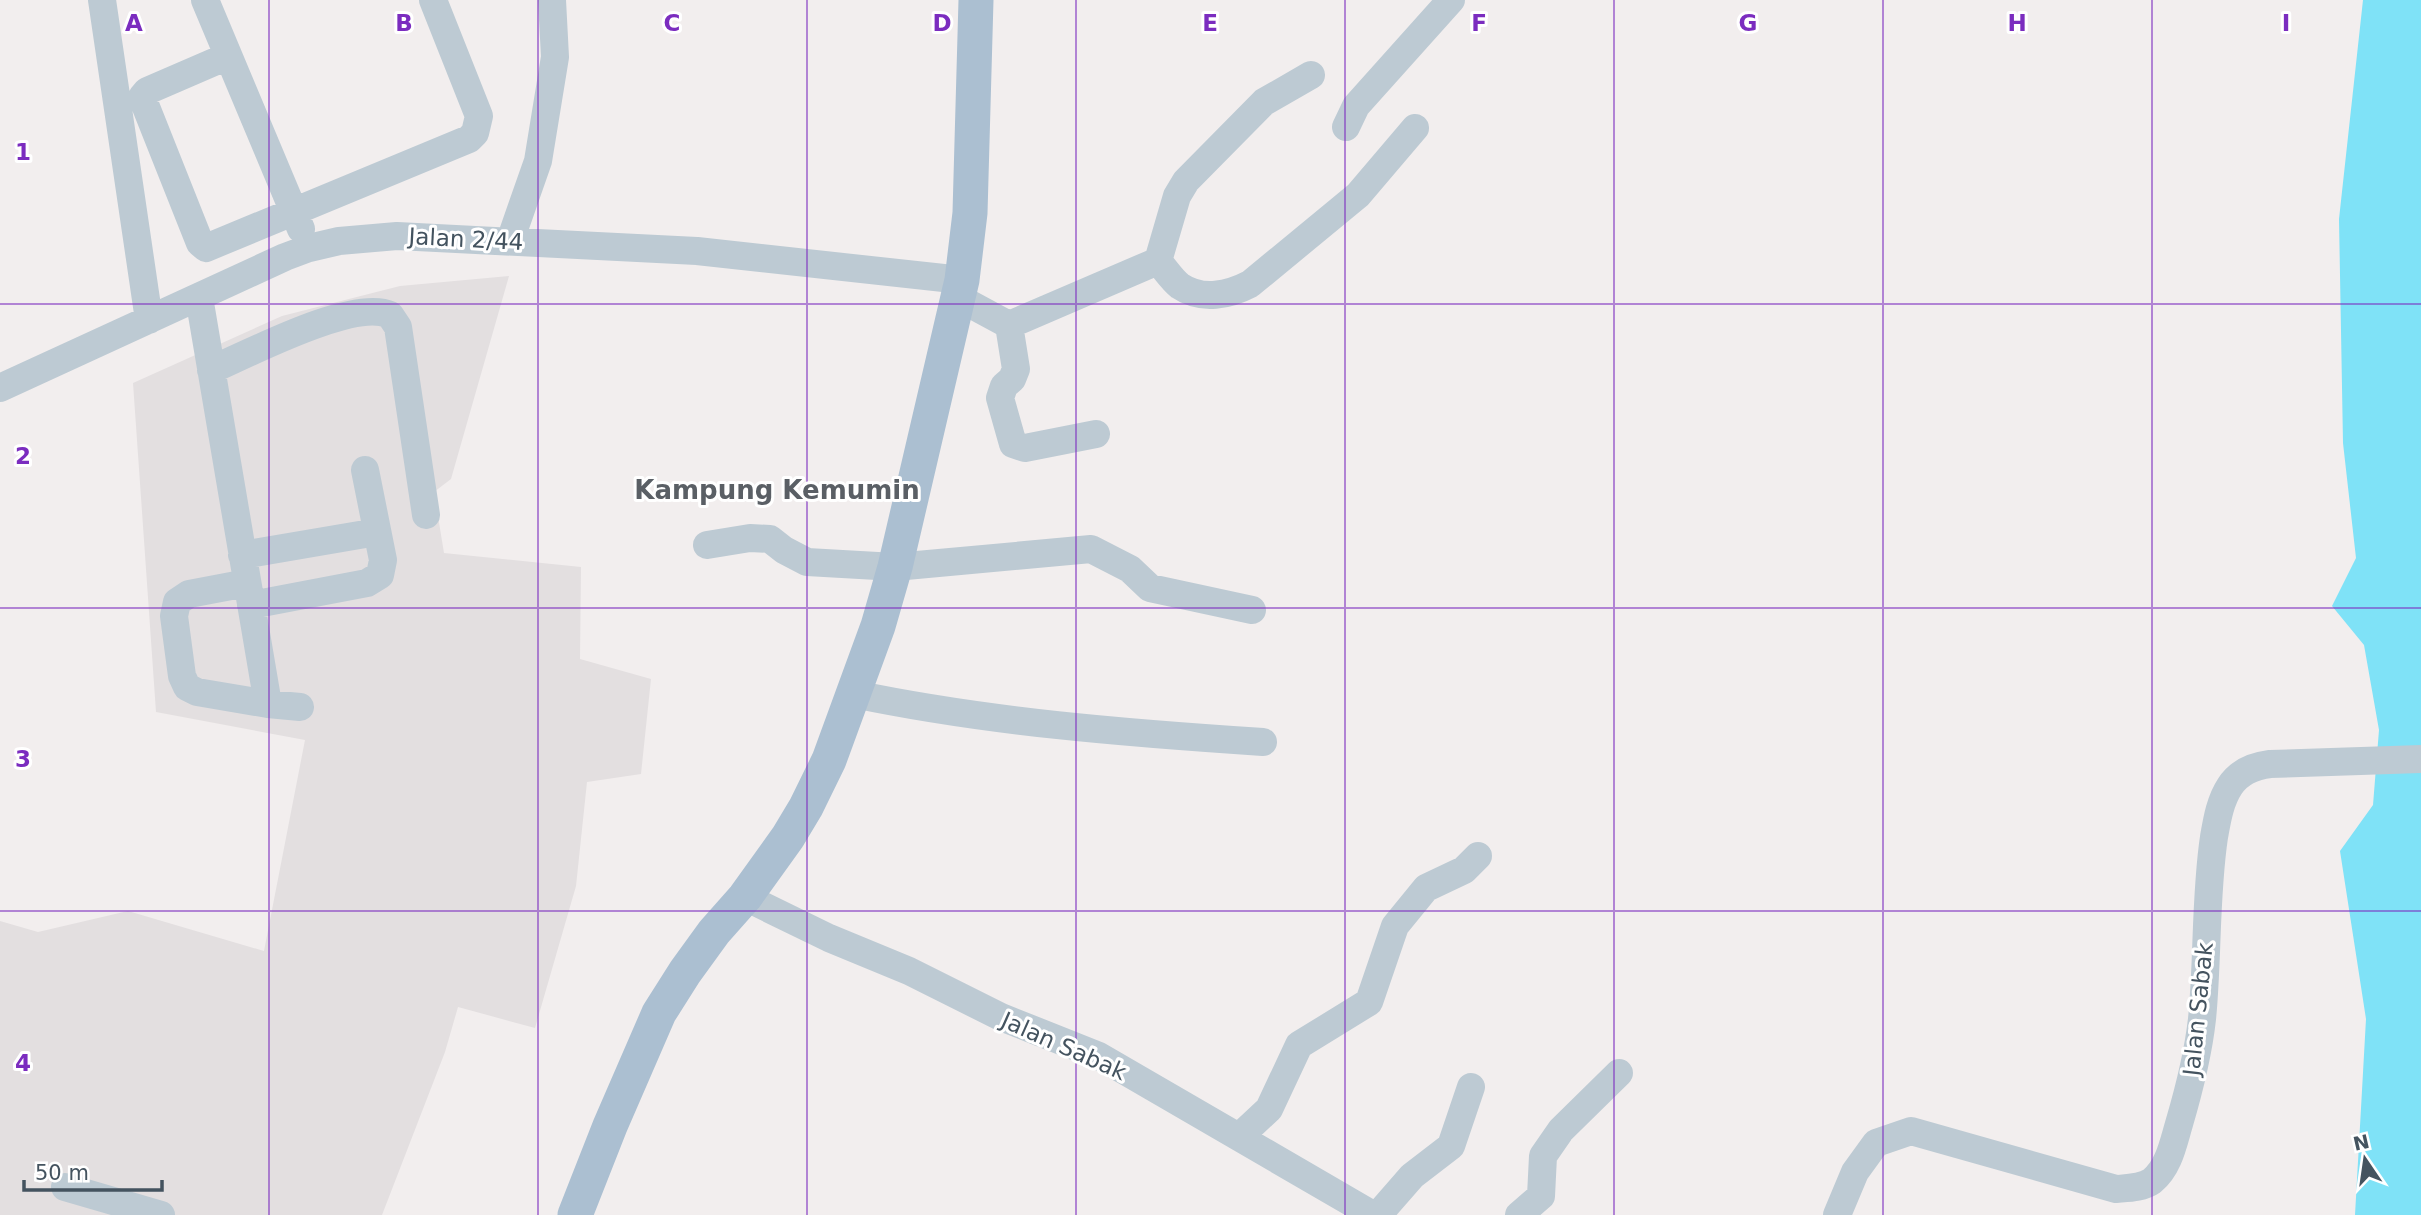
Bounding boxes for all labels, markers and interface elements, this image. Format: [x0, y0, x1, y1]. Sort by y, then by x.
text: A [125, 10, 143, 36]
text: B [395, 10, 413, 36]
text: C [664, 10, 680, 36]
text: D [932, 10, 952, 36]
text: E [1202, 10, 1218, 36]
text: F [1471, 10, 1487, 36]
text: G [1739, 10, 1757, 36]
text: H [2007, 10, 2027, 36]
text: I [2282, 10, 2290, 36]
text: 1 [15, 139, 31, 165]
street label: Jalan 2/44 [406, 223, 524, 255]
text: 2 [15, 443, 31, 469]
district label: Kampung Kemumin [634, 475, 920, 505]
text: 3 [15, 746, 31, 772]
street label: Jalan Sabak [2178, 940, 2218, 1079]
street label: Jalan Sabak [996, 1006, 1131, 1085]
text: 4 [15, 1050, 31, 1076]
north arrow [2330, 1124, 2400, 1194]
text: N [2351, 1130, 2371, 1155]
scale bar [24, 1148, 163, 1192]
text: 50 m [35, 1161, 89, 1185]

